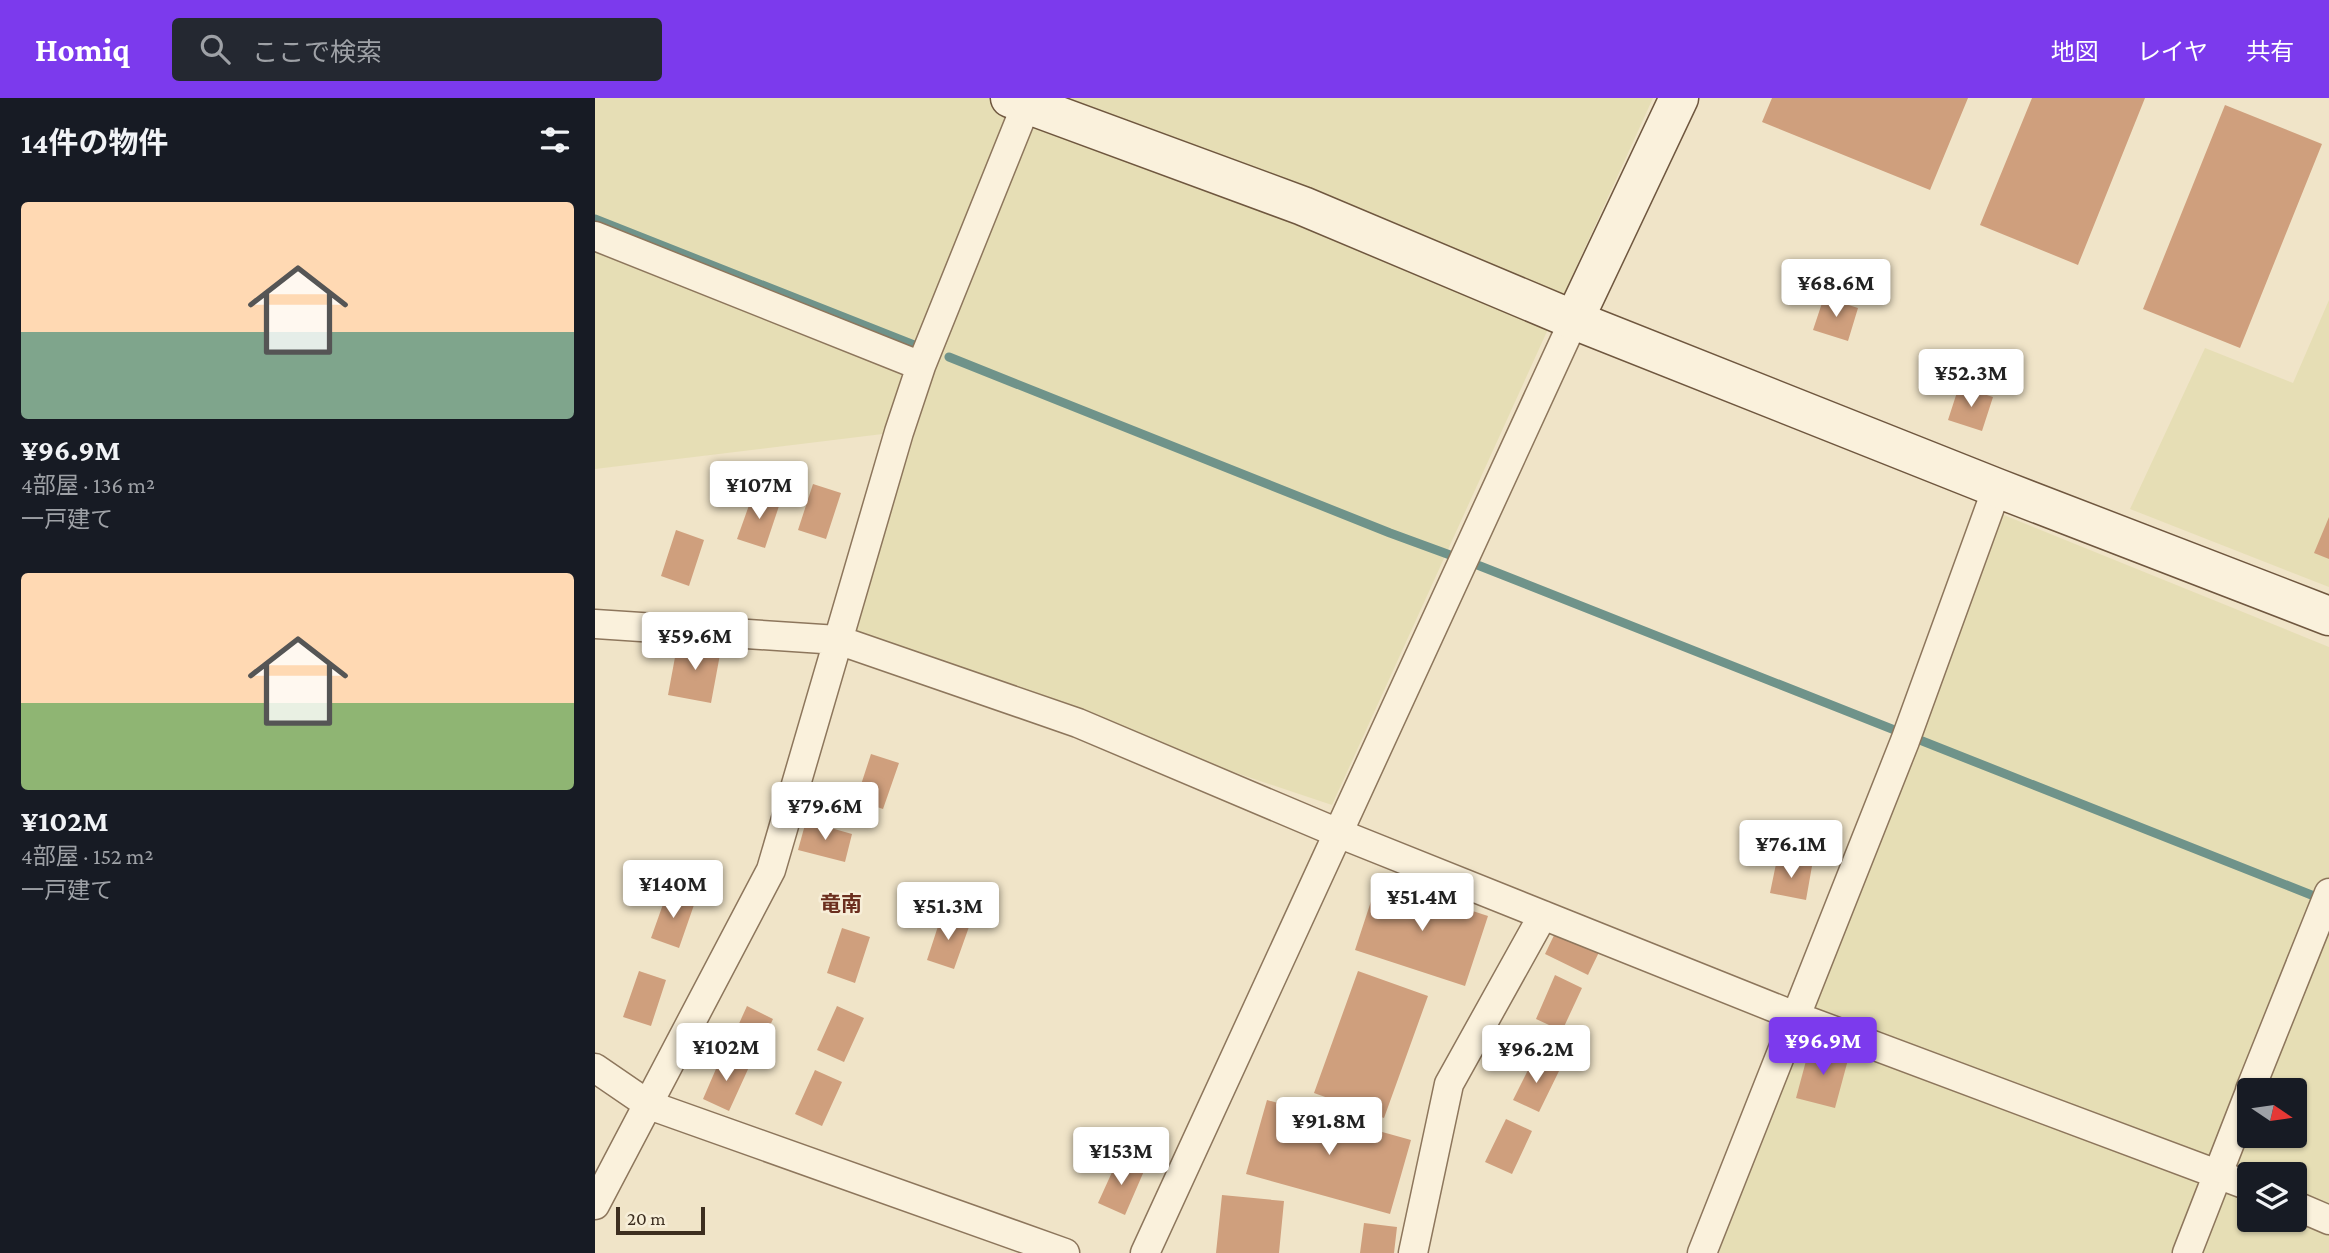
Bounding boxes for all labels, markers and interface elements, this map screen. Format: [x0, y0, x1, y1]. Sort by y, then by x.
search box [172, 18, 662, 81]
icon: search [196, 30, 234, 68]
text: Homiq [35, 31, 130, 68]
text: ここで検索 [252, 38, 382, 67]
text: 地図 [2051, 38, 2099, 65]
text: レイヤ [2137, 38, 2208, 65]
text: 共有 [2246, 38, 2294, 65]
icon: filters [536, 121, 574, 159]
text: 14件の物件 [21, 126, 168, 159]
icon: home [235, 247, 361, 373]
pin: ¥68.6M [1779, 260, 1893, 319]
text: ¥68.6M [1797, 269, 1875, 295]
pin: ¥52.3M [1914, 350, 2028, 409]
text: ¥52.3M [1935, 359, 2007, 385]
text: ¥96.9M [21, 433, 121, 466]
pin: ¥107M [710, 462, 808, 521]
text: ¥107M [726, 471, 792, 497]
text: 4部屋 · 136 m² [21, 472, 155, 498]
text: 一戸建て [21, 506, 113, 532]
pin: ¥59.6M [638, 612, 752, 672]
icon: home [235, 618, 361, 744]
text: ¥59.6M [658, 622, 732, 648]
pin: ¥79.6M [768, 782, 882, 842]
text: ¥79.6M [787, 792, 863, 818]
text: ¥102M [21, 804, 109, 837]
pin: ¥76.1M [1734, 820, 1848, 880]
text: ¥76.1M [1755, 830, 1827, 856]
text: 4部屋 · 152 m² [21, 843, 154, 869]
pin: ¥140M [624, 860, 722, 920]
text: ¥140M [639, 870, 707, 896]
pin: ¥51.4M [1365, 874, 1479, 933]
text: 一戸建て [21, 877, 113, 903]
pin: ¥51.3M [891, 882, 1005, 942]
text: ¥51.4M [1387, 883, 1457, 909]
district label: 竜南 [820, 892, 862, 916]
text: ¥51.3M [913, 892, 983, 918]
pin: ¥96.9M [1766, 1018, 1880, 1077]
pin: ¥102M [677, 1024, 775, 1083]
pin: ¥96.2M [1479, 1026, 1593, 1085]
text: ¥96.9M [1785, 1027, 1861, 1053]
text: ¥102M [692, 1033, 760, 1059]
text: ¥96.2M [1498, 1035, 1574, 1061]
north arrow [2237, 1078, 2307, 1148]
map controls [2237, 1078, 2307, 1232]
pin: ¥91.8M [1272, 1098, 1386, 1157]
text: ¥91.8M [1292, 1107, 1366, 1133]
pin: ¥153M [1072, 1128, 1170, 1187]
text: ¥153M [1089, 1137, 1153, 1163]
button: layers [2237, 1162, 2307, 1232]
scale bar [616, 1204, 705, 1236]
text: 20 m [627, 1208, 666, 1229]

